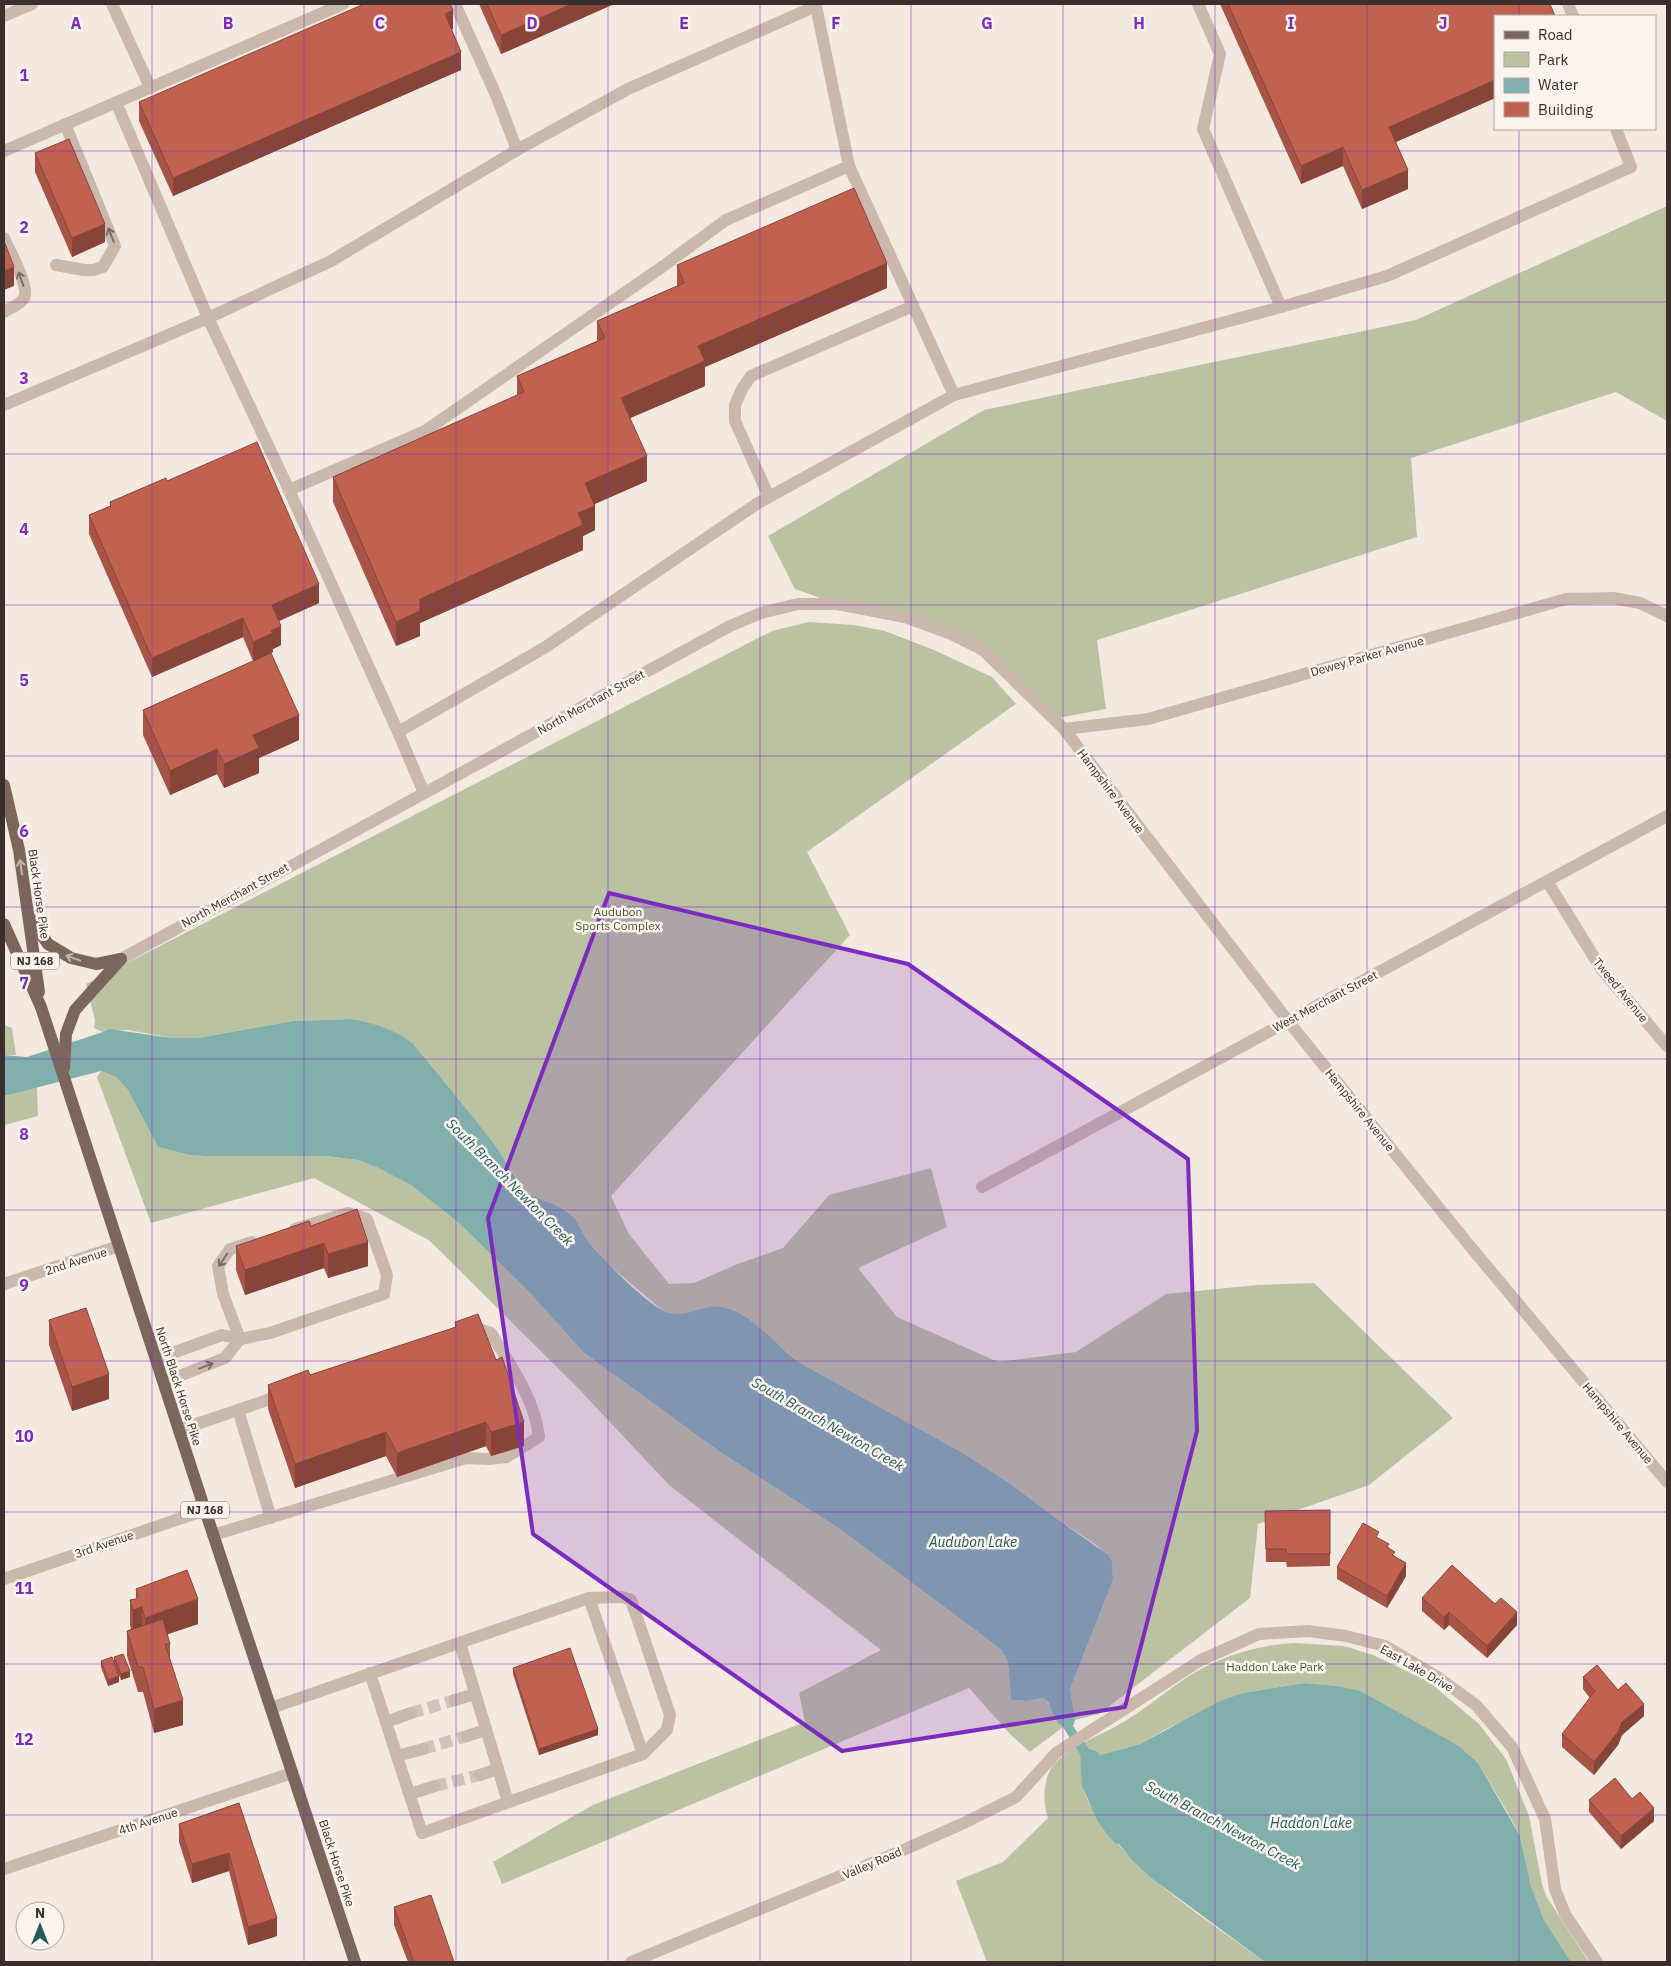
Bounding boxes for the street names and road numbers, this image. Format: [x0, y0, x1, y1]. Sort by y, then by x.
street label: Dewey Parker Avenue [1309, 633, 1426, 679]
street label: North Merchant Street [535, 666, 647, 738]
street label: Hampshire Avenue [1074, 746, 1148, 836]
street label: Black Horse Pike [25, 848, 53, 940]
street label: North Merchant Street [179, 859, 291, 931]
road number: NJ 168 [11, 952, 59, 969]
street label: Tweed Avenue [1590, 955, 1652, 1026]
street label: West Merchant Street [1270, 967, 1380, 1035]
street label: Hampshire Avenue [1322, 1066, 1398, 1155]
street label: 2nd Avenue [43, 1244, 109, 1278]
street label: North Black Horse Pike [153, 1325, 205, 1448]
street label: Hampshire Avenue [1580, 1379, 1657, 1467]
road number: NJ 168 [181, 1502, 229, 1518]
street label: 3rd Avenue [73, 1527, 136, 1561]
street label: East Lake Drive [1378, 1641, 1457, 1695]
street label: 4th Avenue [117, 1804, 180, 1838]
street label: Black Horse Pike [316, 1818, 358, 1909]
street label: Valley Road [840, 1844, 904, 1882]

